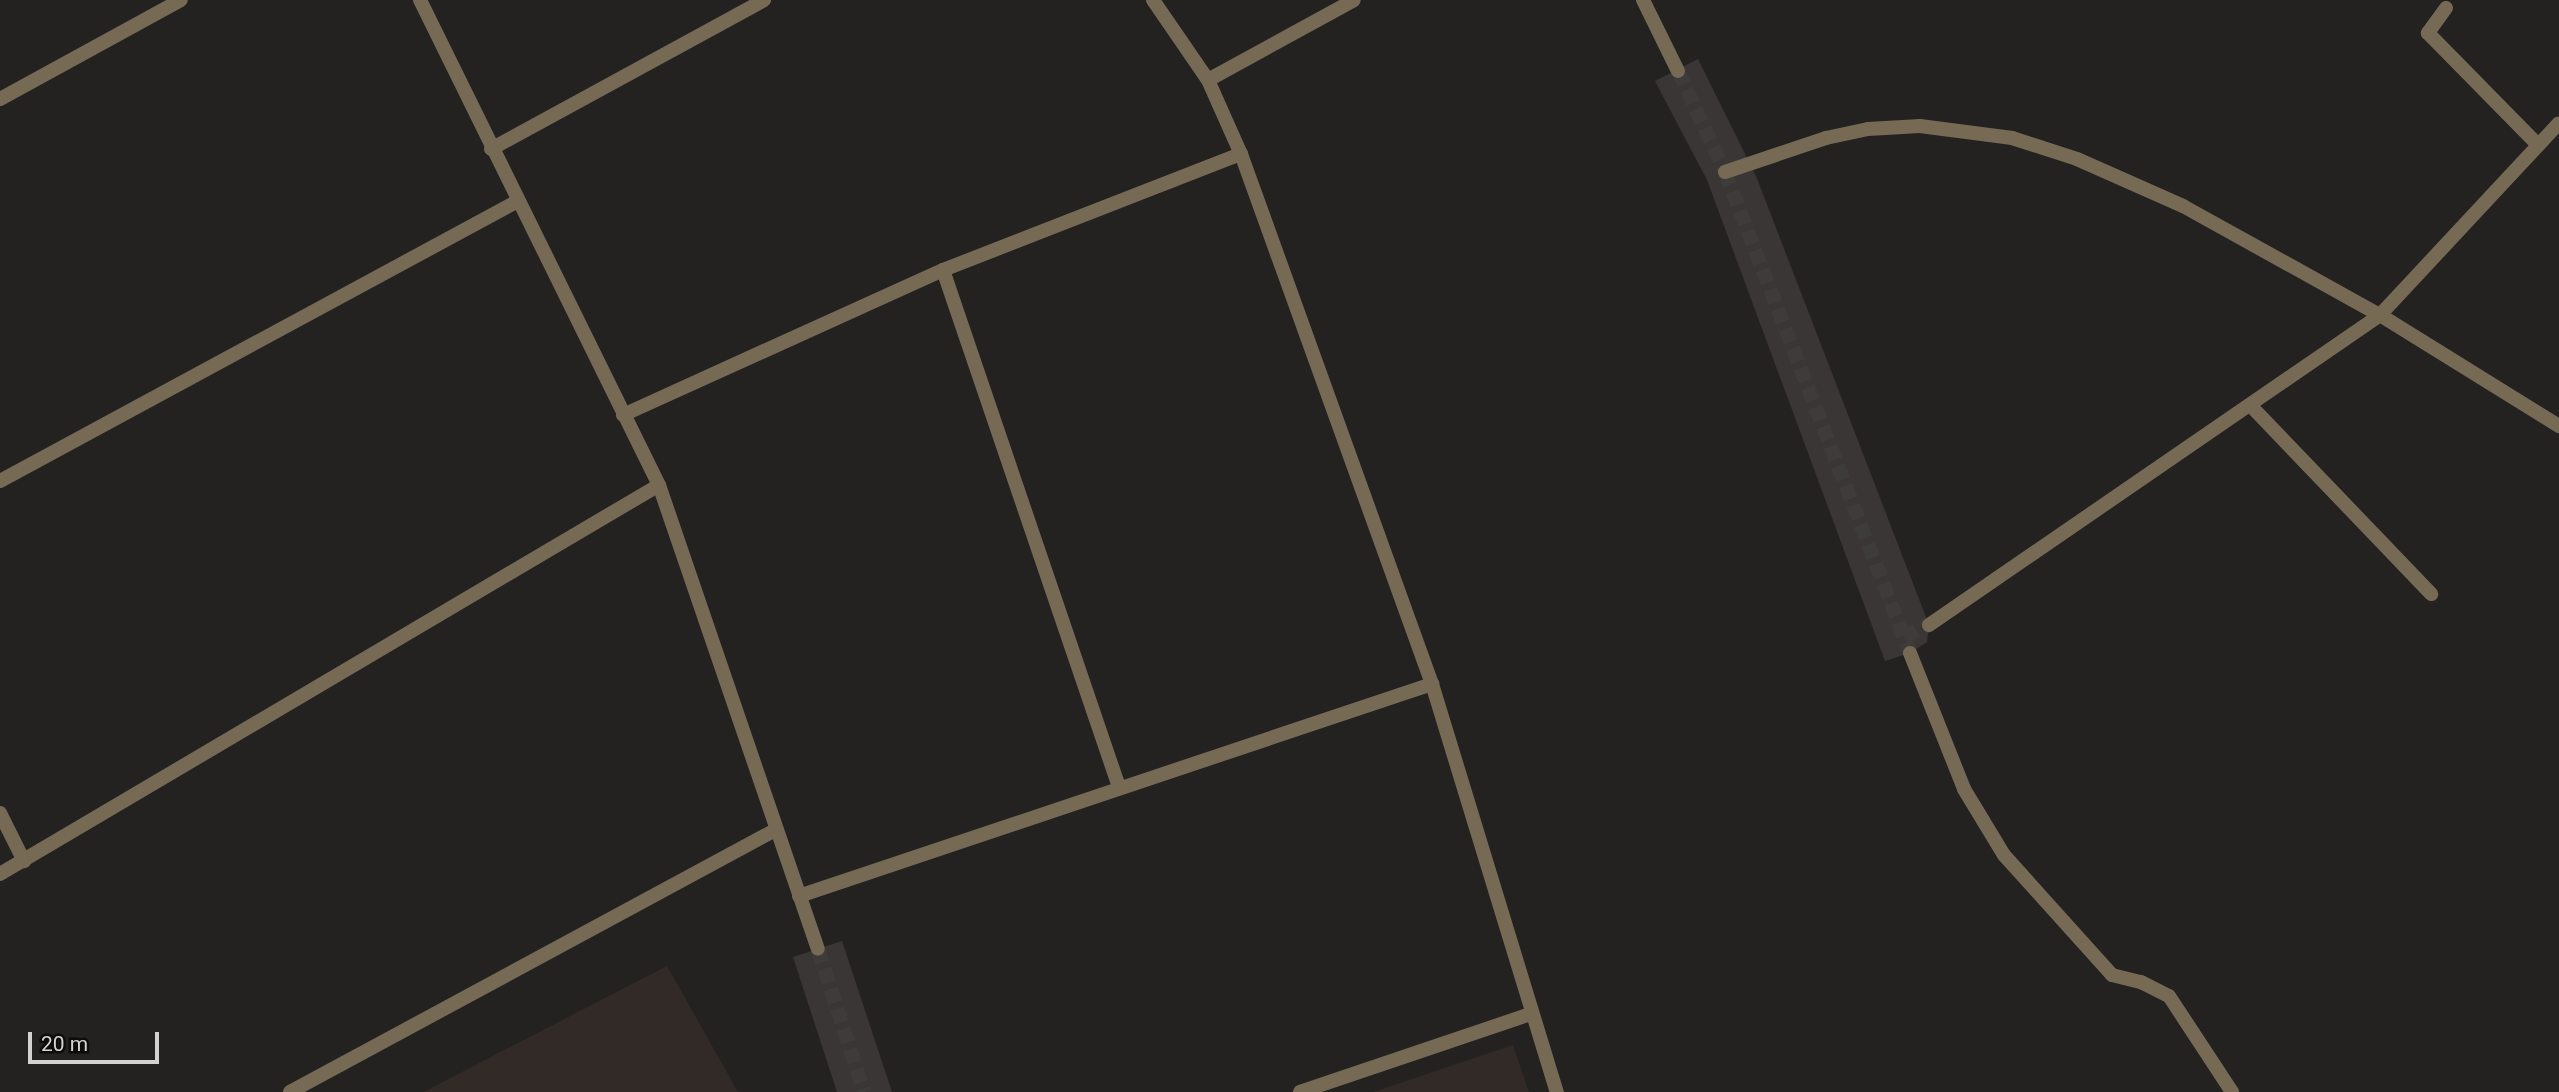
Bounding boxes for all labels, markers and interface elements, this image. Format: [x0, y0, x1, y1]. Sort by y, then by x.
scale bar [32, 1018, 163, 1062]
text: 20 m [41, 1032, 88, 1056]

